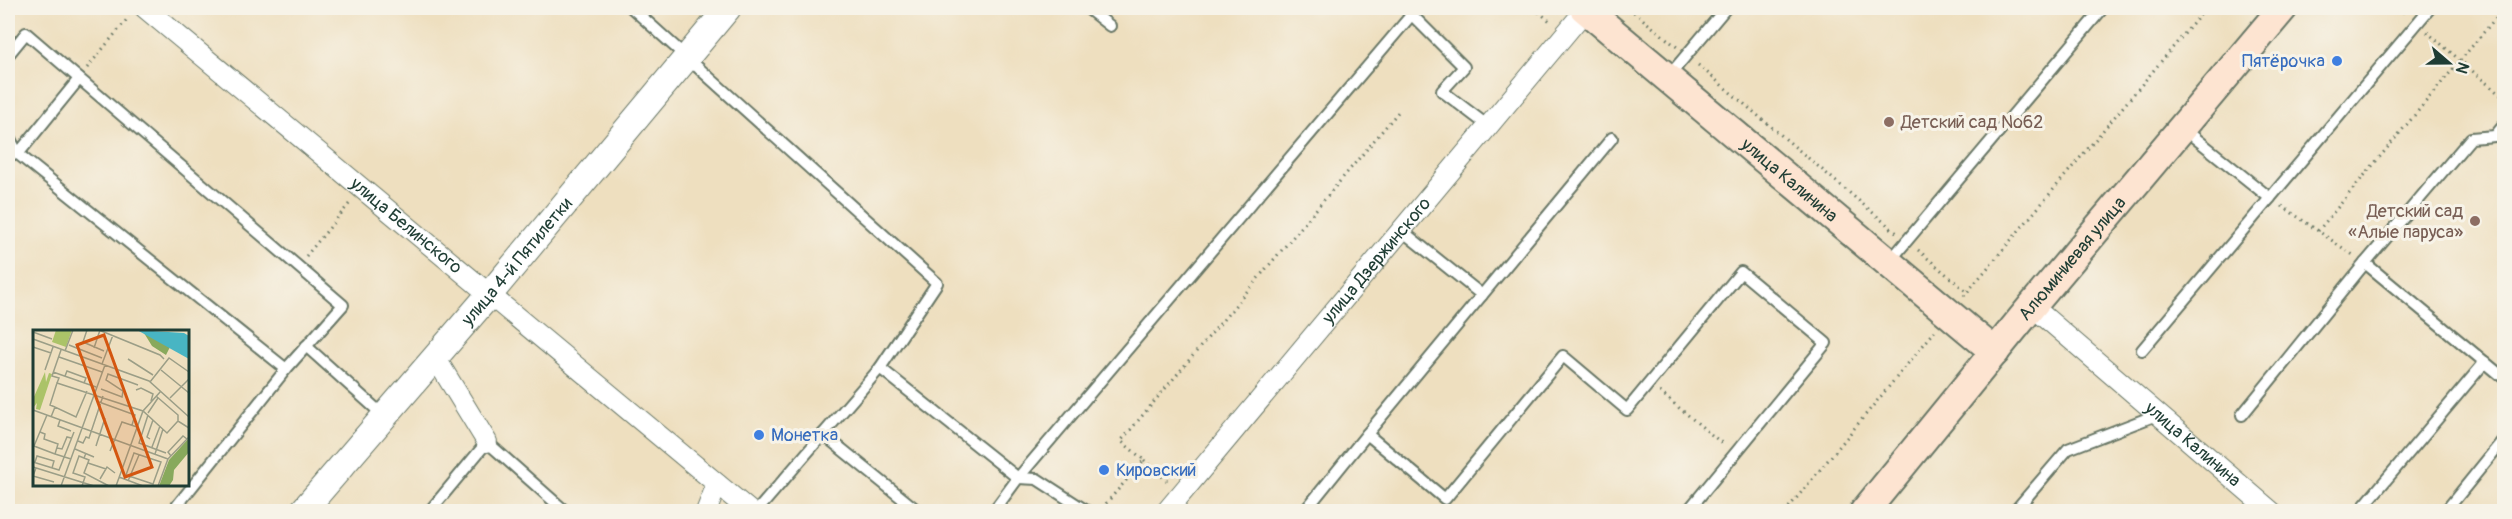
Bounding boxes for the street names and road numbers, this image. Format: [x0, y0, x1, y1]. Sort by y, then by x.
street label: улица Калинина [1735, 133, 1842, 228]
street label: улица Белинского [345, 172, 467, 279]
street label: улица Дзержинского [1317, 192, 1436, 329]
street label: Алюминиевая улица [2014, 192, 2131, 326]
street label: улица 4-й Пятилетки [456, 193, 577, 331]
street label: улица Калинина [2139, 396, 2245, 492]

